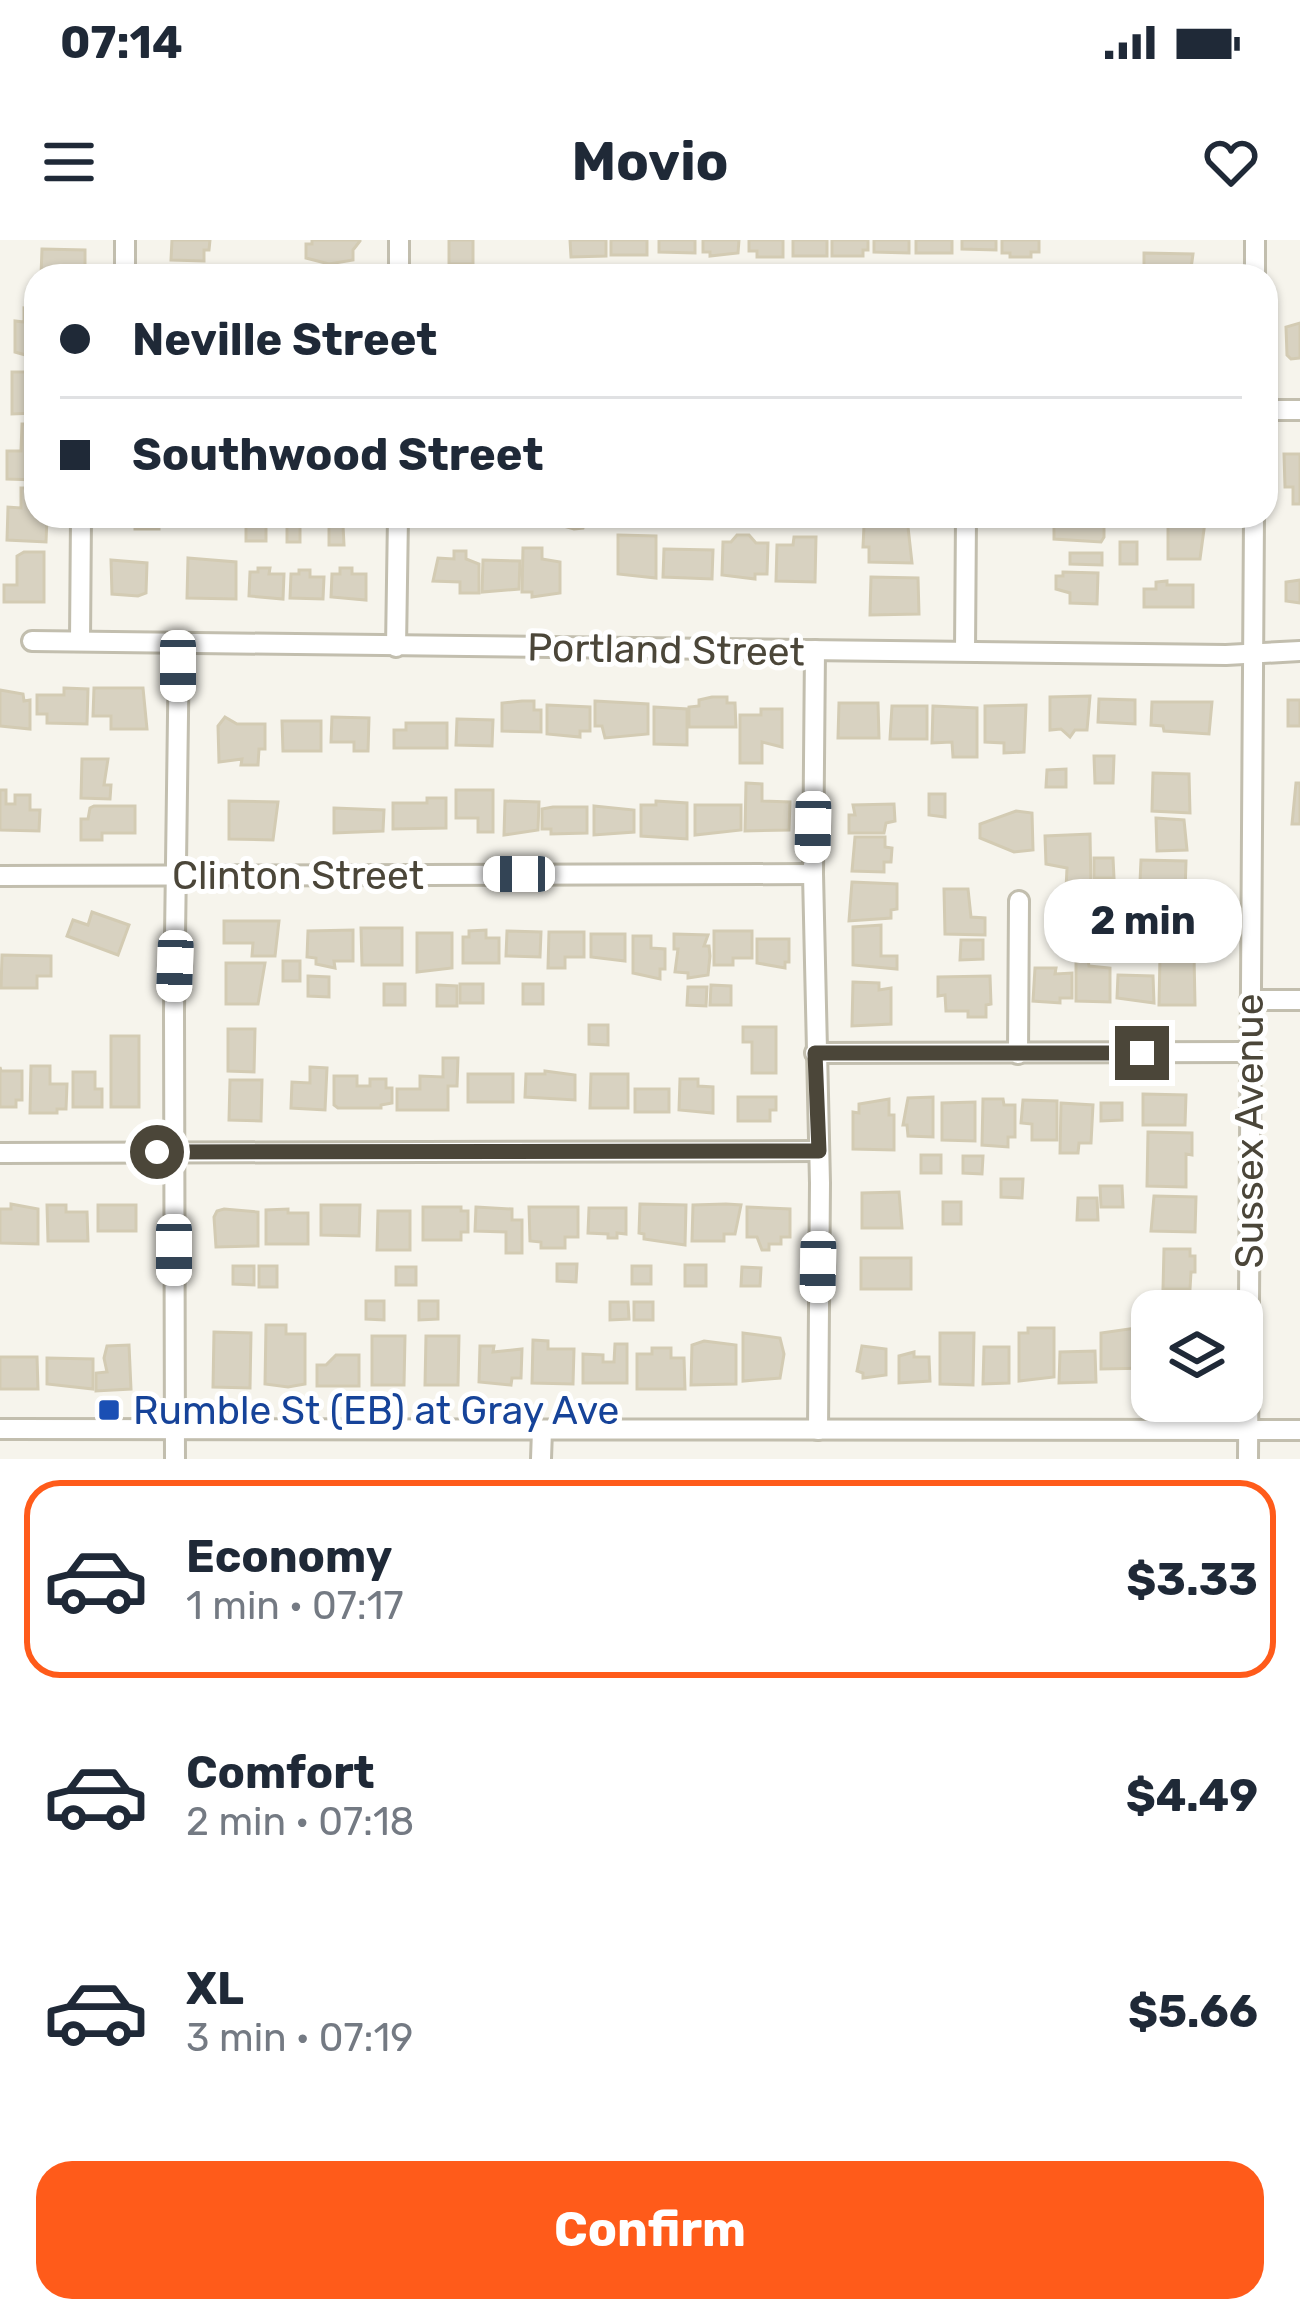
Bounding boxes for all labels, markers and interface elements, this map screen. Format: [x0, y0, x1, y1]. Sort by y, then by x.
text: 07:14 [60, 16, 183, 69]
icon: menu [36, 129, 102, 195]
icon: heart [1198, 129, 1264, 195]
text: Movio [571, 130, 729, 194]
text: Neville Street [132, 313, 437, 366]
text: Southwood Street [132, 428, 544, 481]
street label: Portland Street [527, 625, 805, 675]
car [160, 630, 196, 702]
car [794, 791, 832, 863]
street label: Clinton Street [172, 853, 424, 899]
car [483, 856, 555, 892]
callout: 2 min [1043, 879, 1241, 963]
text: 2 min [1090, 898, 1196, 944]
car [156, 929, 194, 1003]
street label: Sussex Avenue [1227, 993, 1273, 1269]
route end [1115, 1026, 1169, 1080]
route start [130, 1125, 184, 1179]
car [156, 1214, 192, 1286]
car [799, 1231, 837, 1303]
map controls [1131, 1290, 1263, 1422]
button: layers [1131, 1290, 1263, 1422]
place label: Rumble St (EB) at Gray Ave [133, 1388, 619, 1434]
marker: Rumble St (EB) at Gray Ave [96, 1397, 122, 1423]
icon: car [42, 1525, 150, 1633]
text: Economy [186, 1530, 392, 1583]
text: $3.33 [1126, 1553, 1258, 1606]
text: 1 min · 07:17 [186, 1583, 403, 1629]
icon: car [42, 1741, 150, 1849]
text: Comfort [186, 1746, 375, 1799]
text: $4.49 [1126, 1769, 1258, 1822]
text: 2 min · 07:18 [186, 1799, 414, 1845]
icon: car [42, 1957, 150, 2065]
text: XL [186, 1962, 244, 2015]
text: $5.66 [1128, 1985, 1258, 2038]
text: 3 min · 07:19 [186, 2015, 413, 2061]
button: Confirm [36, 2161, 1264, 2299]

